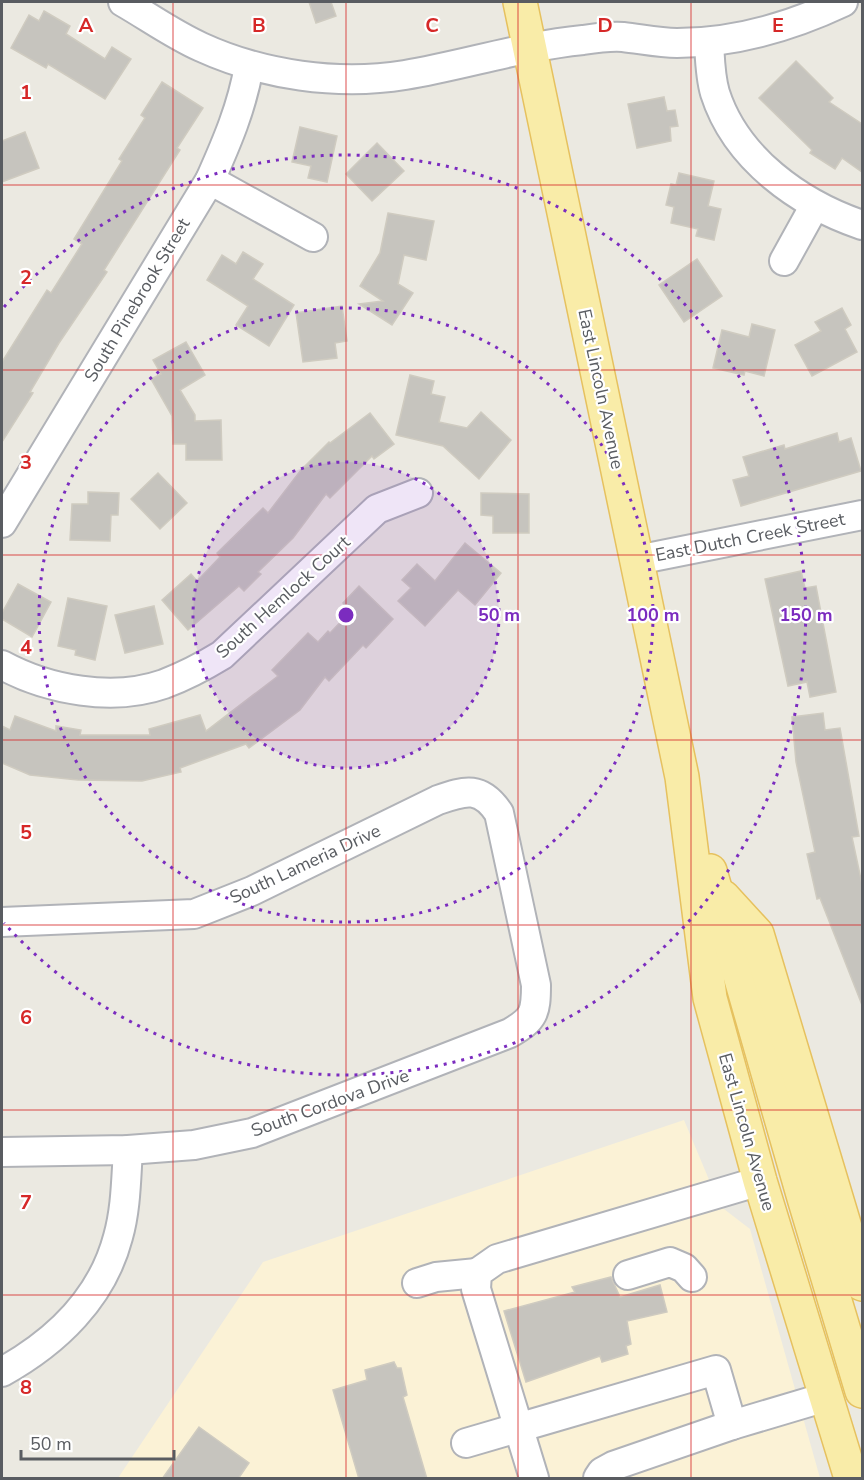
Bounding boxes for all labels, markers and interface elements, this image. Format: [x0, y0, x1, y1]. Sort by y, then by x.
text: A [79, 12, 94, 39]
text: B [252, 12, 266, 39]
text: C [425, 12, 439, 39]
text: D [597, 12, 613, 39]
text: E [772, 12, 784, 39]
text: 1 [20, 79, 32, 106]
street label: South Pinebrook Street [78, 213, 196, 386]
text: 2 [20, 264, 32, 291]
street label: East Lincoln Avenue [572, 307, 630, 471]
text: 3 [20, 449, 32, 476]
street label: East Dutch Creek Street [653, 507, 847, 567]
street label: South Hemlock Court [211, 530, 356, 664]
text: 50 m [478, 603, 520, 627]
text: 100 m [626, 603, 680, 627]
text: 150 m [779, 603, 833, 627]
centre of rings [336, 605, 356, 625]
text: 4 [20, 634, 32, 661]
street label: South Lameria Drive [226, 818, 384, 910]
text: 5 [20, 819, 32, 846]
text: 6 [20, 1004, 32, 1031]
street label: East Lincoln Avenue [713, 1050, 781, 1214]
street label: South Cordova Drive [248, 1063, 412, 1143]
text: 7 [20, 1189, 32, 1216]
text: 8 [20, 1374, 32, 1401]
scale bar [21, 1423, 174, 1461]
text: 50 m [30, 1432, 72, 1456]

